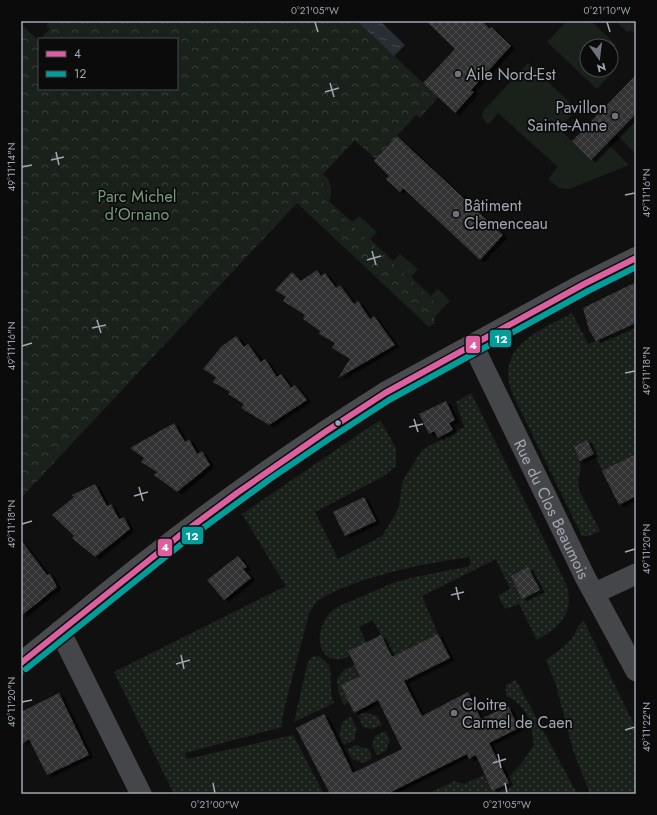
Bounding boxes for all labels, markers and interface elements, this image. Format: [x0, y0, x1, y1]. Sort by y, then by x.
text: 0°21'05"W [291, 3, 339, 18]
text: 0°21'10"W [584, 3, 631, 18]
legend [38, 38, 178, 90]
north arrow [579, 38, 619, 78]
text: 4 [74, 45, 81, 63]
text: N [595, 59, 608, 77]
place label: Aile Nord-Est [466, 63, 556, 86]
text: 12 [74, 65, 86, 83]
marker: Aile Nord-Est [453, 69, 463, 79]
place label: Pavillon Sainte-Anne [527, 96, 607, 137]
marker: Pavillon Sainte-Anne [610, 111, 620, 121]
text: 49°11'14"N [4, 143, 19, 191]
text: 49°11'16"N [639, 169, 654, 217]
park label: Parc Michel d'Ornano [98, 185, 176, 226]
place label: Bâtiment Clemenceau [464, 194, 548, 235]
marker: Bâtiment Clemenceau [451, 209, 461, 219]
text: 49°11'16"N [4, 322, 19, 370]
line badge: 12 [489, 329, 512, 348]
text: 12 [495, 331, 507, 347]
line badge: 4 [465, 335, 481, 354]
text: 4 [469, 337, 477, 353]
text: 49°11'18"N [639, 347, 654, 395]
unlabelled marker [333, 418, 343, 428]
street label: Rue du Clos Beaumois [509, 435, 596, 583]
text: 49°11'18"N [4, 500, 19, 548]
text: 49°11'20"N [639, 524, 654, 574]
line badge: 12 [181, 526, 204, 545]
text: 12 [186, 528, 198, 544]
line badge: 4 [157, 538, 173, 557]
text: 4 [161, 539, 169, 555]
text: 49°11'20"N [4, 677, 19, 727]
place label: Cloitre Carmel de Caen [462, 693, 573, 734]
text: 49°11'22"N [639, 702, 654, 752]
marker: Cloitre Carmel de Caen [449, 708, 459, 718]
text: 0°21'00"W [191, 797, 239, 812]
text: 0°21'05"W [483, 797, 531, 812]

